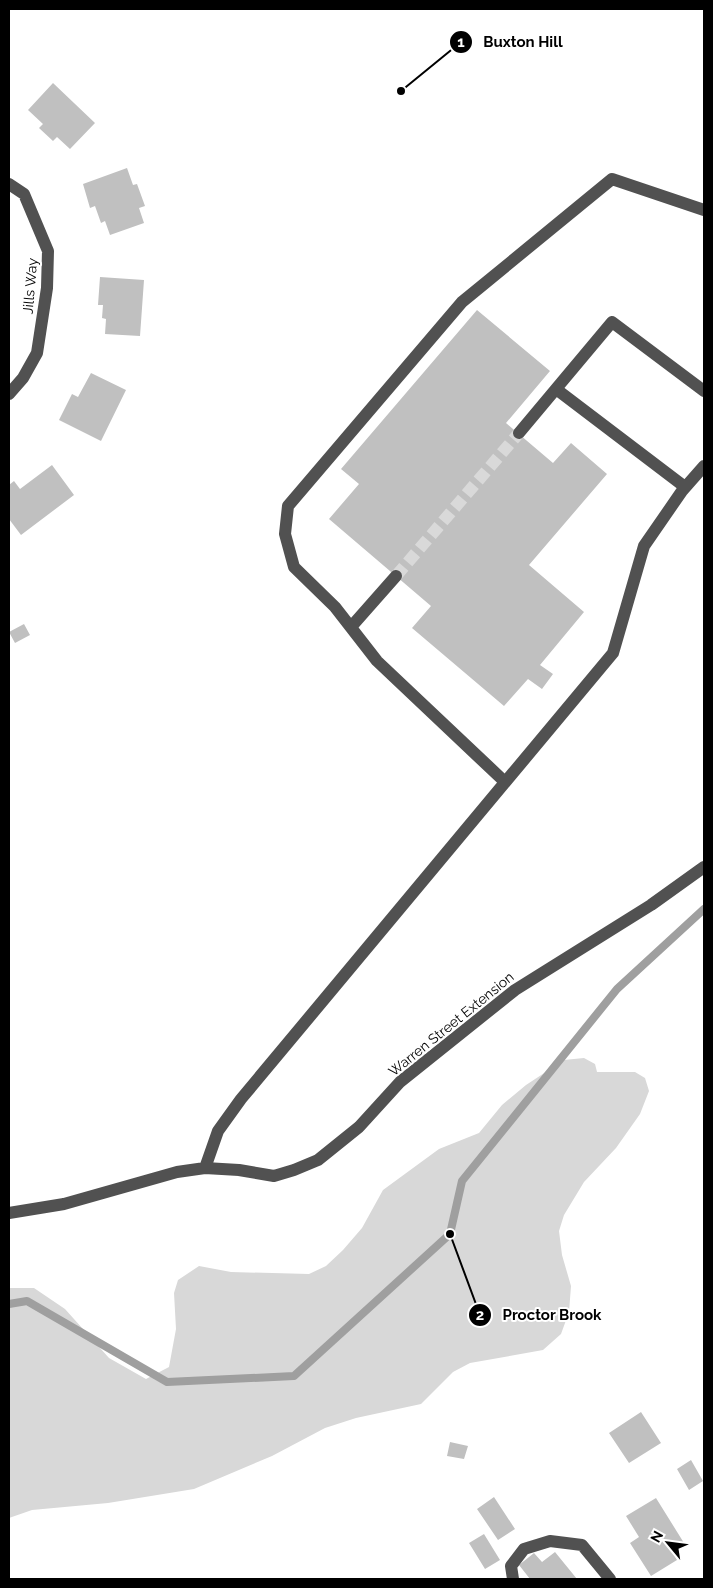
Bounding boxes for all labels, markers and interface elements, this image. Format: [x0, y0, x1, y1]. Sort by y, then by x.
callout: Buxton Hill [448, 27, 572, 57]
text: 1 [457, 33, 465, 51]
text: Buxton Hill [483, 33, 563, 51]
street label: Jills Way [20, 257, 40, 315]
street label: Warren Street Extension [385, 969, 517, 1079]
callout: Proctor Brook [467, 1300, 611, 1330]
text: 2 [476, 1306, 484, 1324]
text: Proctor Brook [503, 1306, 602, 1324]
north arrow [643, 1518, 693, 1568]
text: N [647, 1528, 666, 1545]

